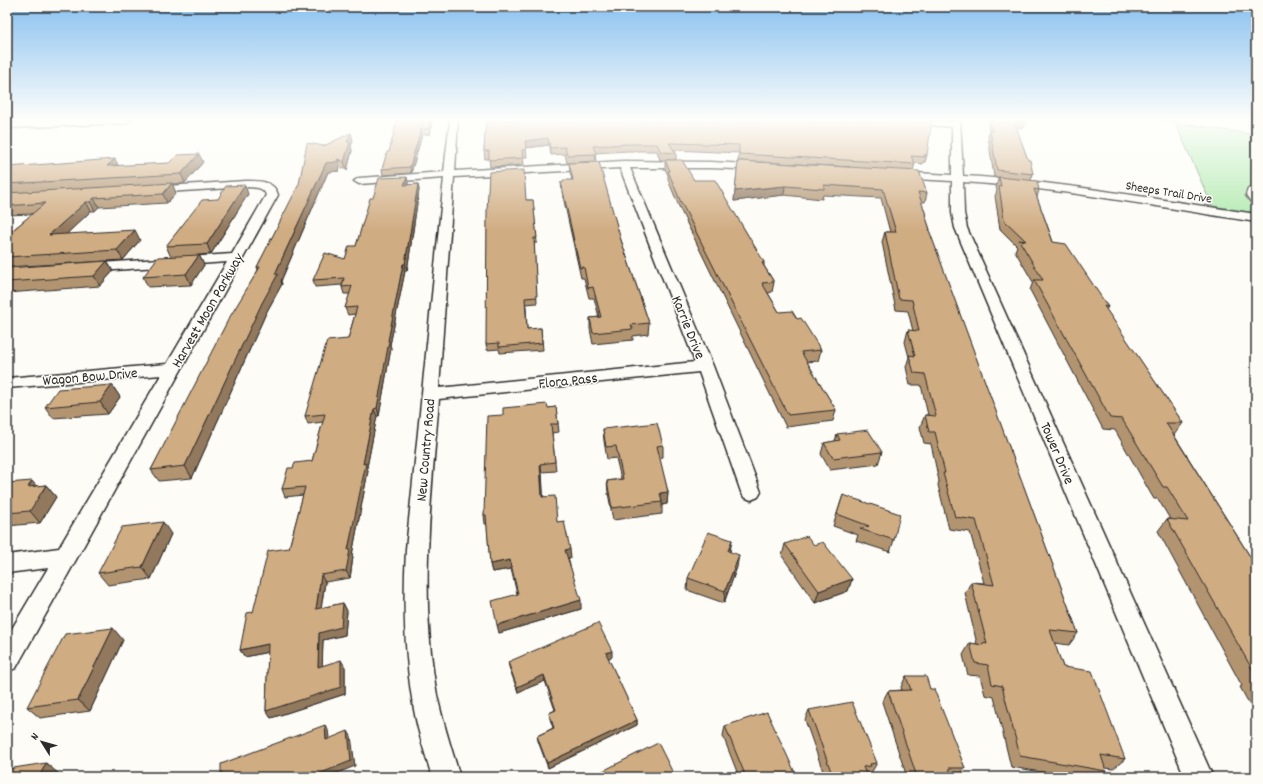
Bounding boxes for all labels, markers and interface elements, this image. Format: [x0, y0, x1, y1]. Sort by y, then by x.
street label: Sheeps Trail Drive [1124, 177, 1213, 210]
street label: Harvest Moon Parkway [167, 249, 251, 372]
street label: Karrie Drive [664, 293, 710, 363]
street label: Wagon Bow Drive [42, 363, 139, 393]
street label: Flora Pass [537, 368, 599, 396]
street label: New Country Road [412, 398, 442, 503]
street label: Tower Drive [1033, 419, 1079, 489]
north arrow [22, 722, 62, 762]
text: N [28, 730, 44, 744]

